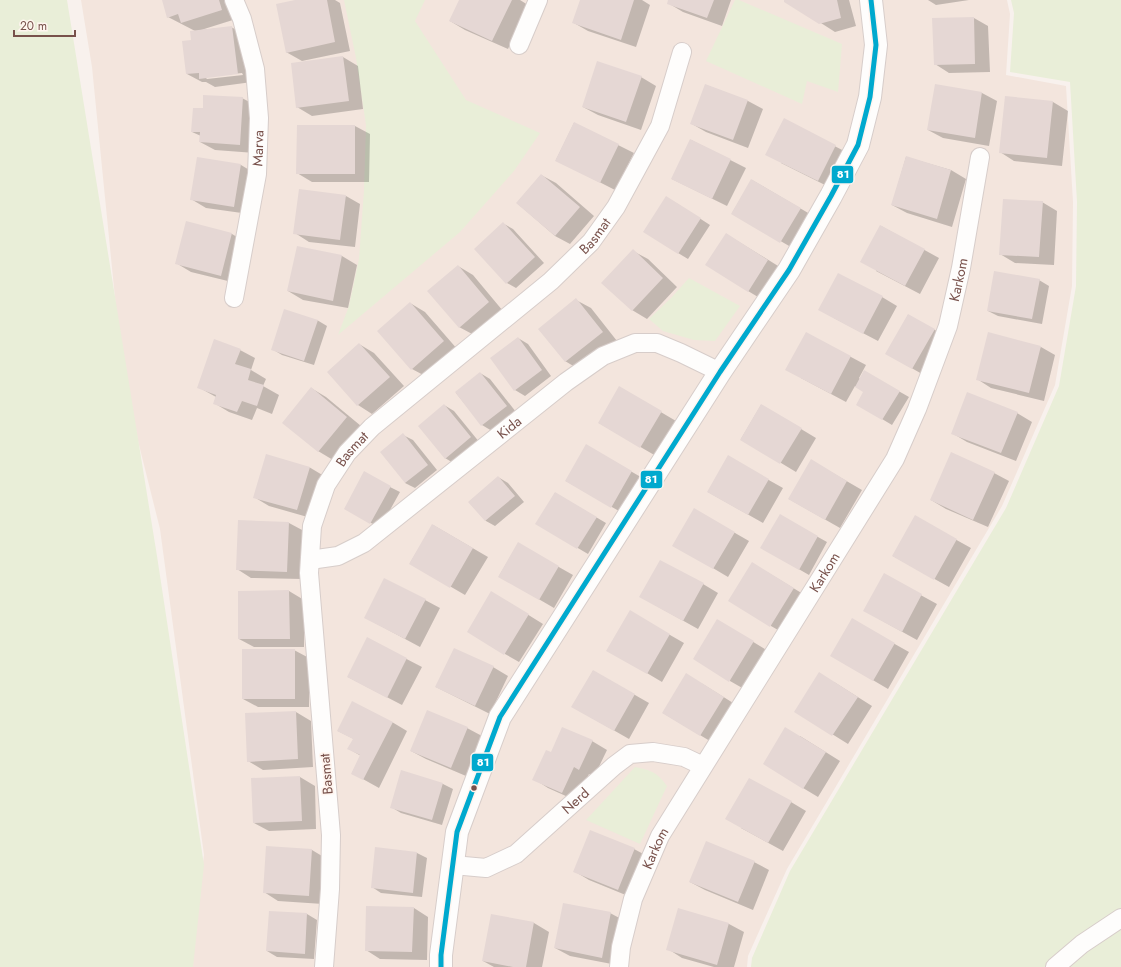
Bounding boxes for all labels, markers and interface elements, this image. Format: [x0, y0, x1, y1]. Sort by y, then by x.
scale bar [14, 12, 75, 38]
text: 20 m [20, 17, 47, 35]
street label: Marva [247, 130, 269, 167]
line badge: 81 [831, 165, 854, 184]
text: 81 [837, 166, 849, 182]
street label: Basmat [574, 213, 616, 259]
street label: Karkom [944, 256, 973, 303]
street label: Kida [493, 411, 526, 443]
street label: Basmat [331, 426, 373, 471]
line badge: 81 [640, 470, 663, 489]
text: 81 [645, 471, 657, 487]
street label: Karkom [804, 548, 845, 596]
street label: Basmat [314, 752, 338, 795]
line badge: 81 [471, 753, 494, 772]
text: 81 [477, 754, 489, 770]
unlabelled marker [469, 783, 479, 793]
street label: Nerd [557, 783, 594, 818]
street label: Karkom [637, 823, 673, 872]

